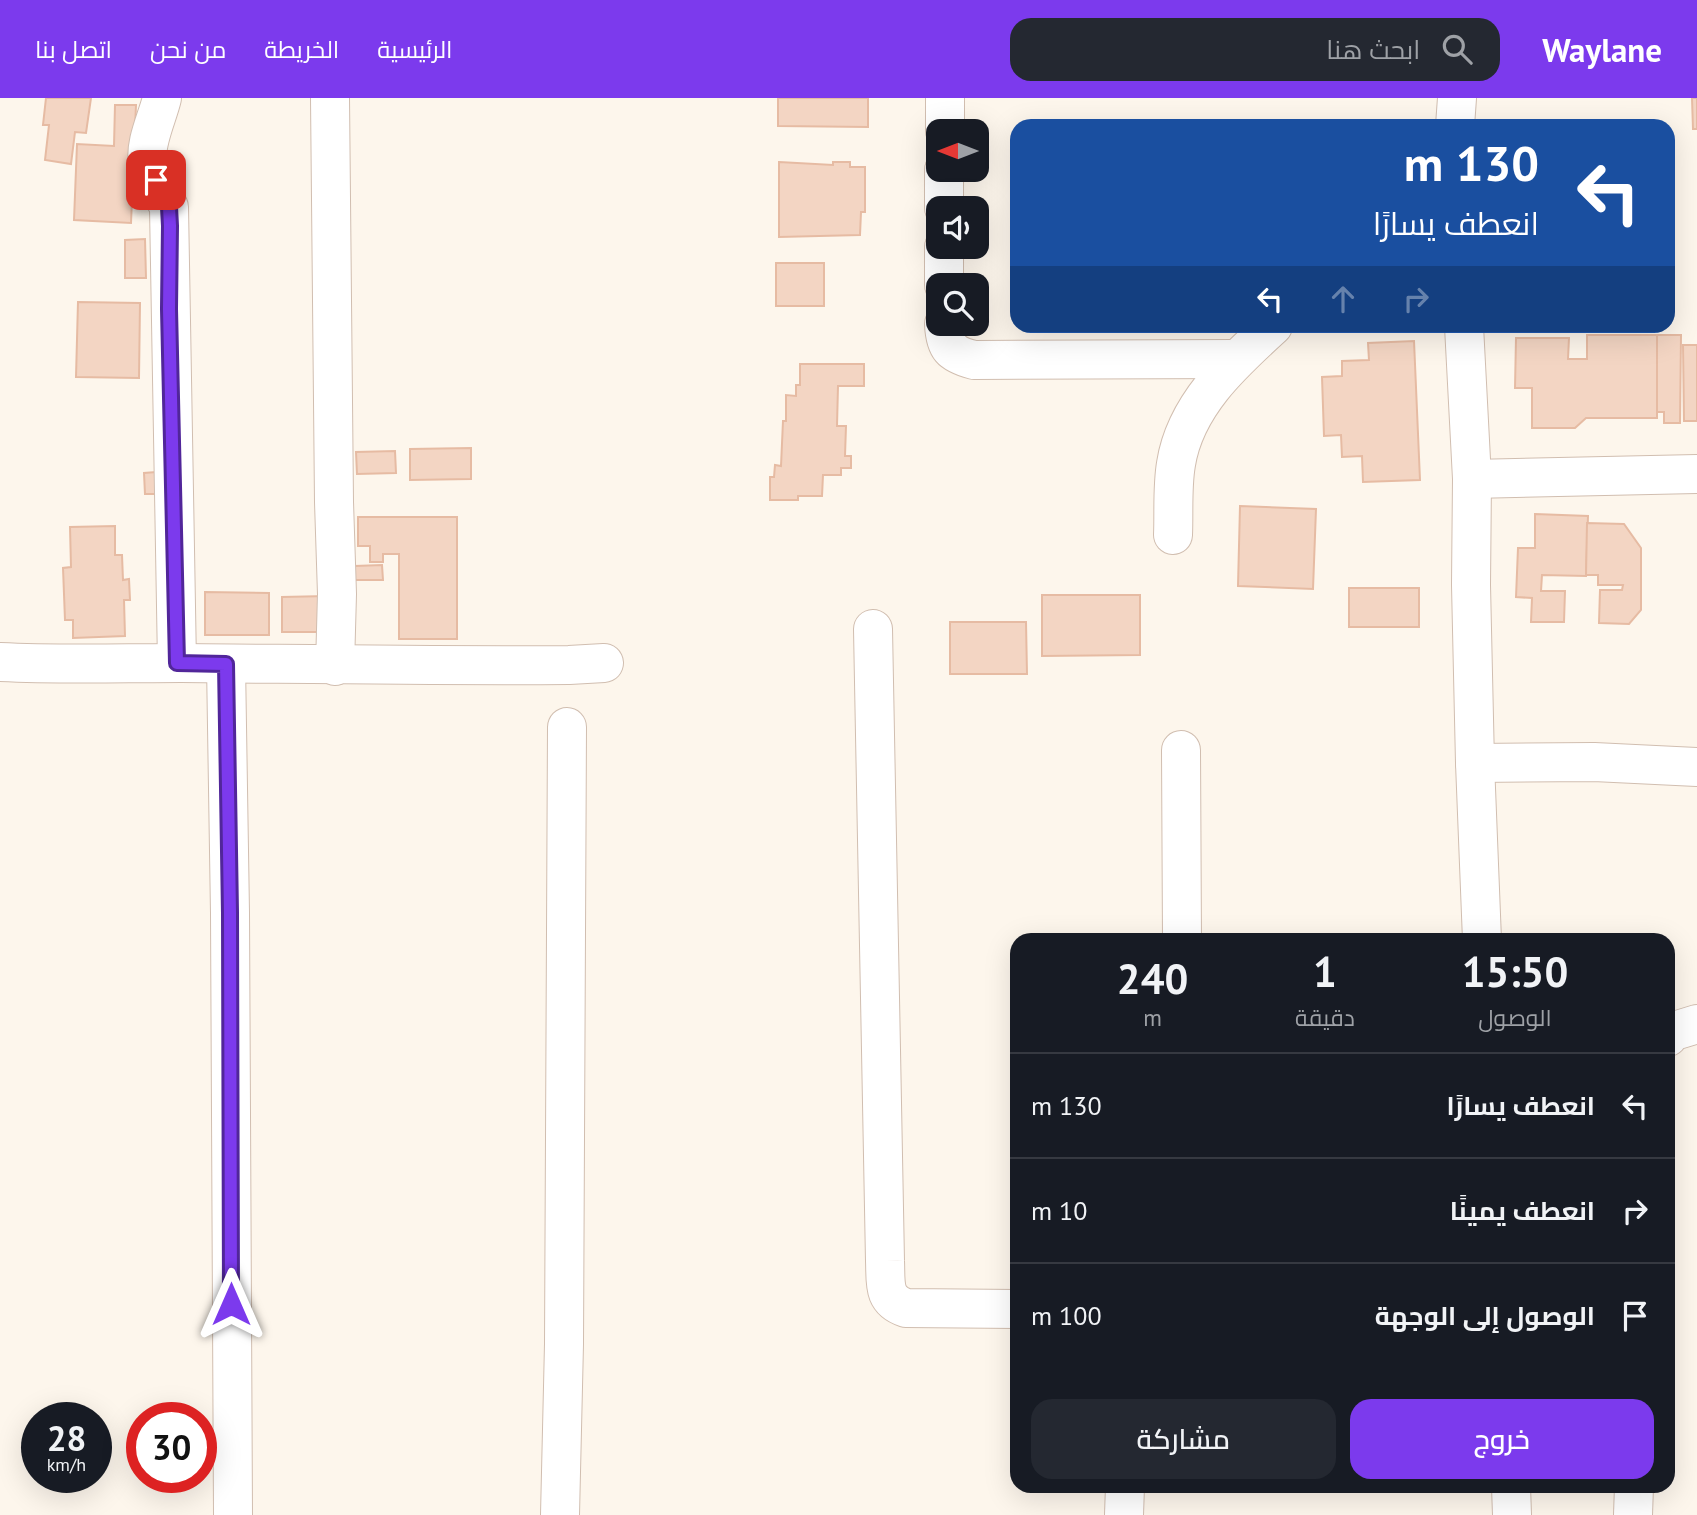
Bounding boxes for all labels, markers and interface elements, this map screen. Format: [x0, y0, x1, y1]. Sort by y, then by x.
search box [1010, 18, 1500, 81]
text: Waylane [1542, 28, 1662, 71]
icon: search [1438, 30, 1476, 68]
text: ابحث هنا [1326, 33, 1420, 66]
text: اتصل بنا [35, 34, 112, 65]
text: من نحن [150, 34, 226, 65]
text: الخريطة [264, 34, 339, 65]
text: الرئيسية [377, 34, 453, 65]
north arrow [926, 119, 989, 182]
map controls [926, 119, 989, 336]
text: 130 m [1404, 131, 1539, 195]
icon: left [1563, 147, 1654, 238]
pin [126, 150, 186, 210]
icon: arrive [137, 161, 175, 199]
button: sound [926, 196, 989, 259]
text: انعطف يسارًا [1373, 202, 1539, 244]
button: search [926, 273, 989, 336]
icon: left [1251, 280, 1289, 318]
icon: ahead [1324, 280, 1362, 318]
icon: right [1397, 280, 1435, 318]
text: 1 [1313, 944, 1337, 999]
text: 15:50 [1462, 944, 1568, 999]
text: 240 [1117, 951, 1188, 1006]
text: m [1143, 1003, 1162, 1032]
text: دقيقة [1295, 1003, 1355, 1032]
text: الوصول [1478, 1003, 1552, 1032]
icon: left [1616, 1087, 1654, 1125]
text: 130 m [1031, 1089, 1102, 1122]
text: انعطف يسارًا [1447, 1089, 1595, 1122]
icon: right [1616, 1192, 1654, 1230]
text: 10 m [1031, 1194, 1087, 1227]
text: انعطف يمينًا [1450, 1194, 1595, 1227]
position arrow [194, 1267, 268, 1341]
icon: arrive [1616, 1297, 1654, 1335]
text: 100 m [1031, 1299, 1102, 1332]
text: الوصول إلى الوجهة [1375, 1299, 1595, 1332]
button: مشاركة [1031, 1399, 1336, 1479]
button: خروج [1350, 1399, 1654, 1479]
speed limit sign: 30 [126, 1402, 217, 1493]
text: 28 [47, 1415, 86, 1461]
text: km/h [47, 1453, 86, 1476]

